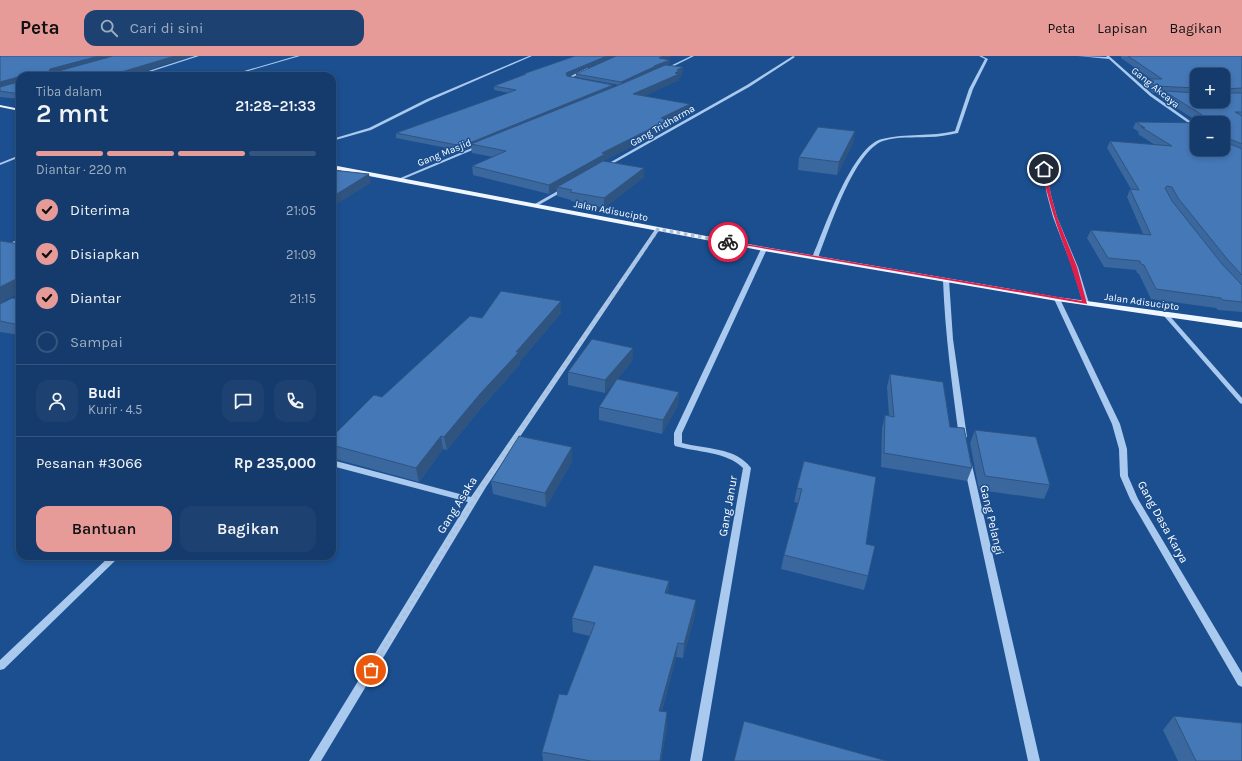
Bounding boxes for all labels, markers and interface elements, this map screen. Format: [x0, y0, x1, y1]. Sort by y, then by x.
search box [84, 10, 364, 46]
text: Peta [20, 17, 60, 39]
icon: search [98, 17, 120, 39]
text: Cari di sini [130, 19, 203, 37]
text: Peta [1047, 20, 1075, 37]
text: Lapisan [1097, 20, 1147, 37]
text: Bagikan [1169, 20, 1222, 37]
street label: Gang Akcaya [1129, 65, 1182, 111]
map controls [1190, 68, 1230, 156]
button: + [1190, 68, 1230, 108]
text: Tiba dalam [36, 84, 102, 99]
text: 21:28–21:33 [235, 97, 316, 115]
text: 2 mnt [36, 98, 109, 129]
street label: Gang Tridharma [628, 102, 697, 149]
button: − [1190, 116, 1230, 156]
street label: Gang Masjid [416, 137, 473, 169]
pin [1027, 152, 1061, 186]
icon: home [1033, 158, 1055, 180]
text: Diantar · 220 m [36, 162, 127, 177]
street label: Jalan Adisucipto [573, 198, 649, 224]
icon: check [36, 199, 58, 221]
text: Diterima [70, 201, 130, 219]
text: 21:05 [286, 203, 316, 218]
courier [708, 222, 748, 262]
icon: bike [717, 231, 739, 253]
icon: check [36, 243, 58, 265]
text: Disiapkan [70, 245, 140, 263]
text: 21:09 [286, 247, 316, 262]
icon: check [36, 287, 58, 309]
text: Diantar [70, 289, 121, 307]
text: 21:15 [290, 291, 316, 306]
street label: Jalan Adisucipto [1104, 291, 1180, 313]
text: Sampai [70, 333, 123, 351]
button: person [36, 380, 78, 422]
button: chat [222, 380, 264, 422]
button: phone [274, 380, 316, 422]
text: Budi [88, 384, 121, 402]
text: Kurir · 4.5 [88, 402, 142, 417]
text: Pesanan #3066 [36, 454, 142, 472]
text: Rp 235,000 [234, 454, 316, 472]
street label: Gang Asaka [434, 474, 480, 536]
street label: Gang Janur [716, 474, 740, 537]
street label: Gang Dasa Karya [1135, 478, 1191, 566]
street label: Gang Pelangi [977, 484, 1007, 556]
button: Bantuan [36, 506, 172, 552]
button: Bagikan [180, 506, 316, 552]
pin [354, 653, 388, 687]
icon: bag [360, 659, 382, 681]

